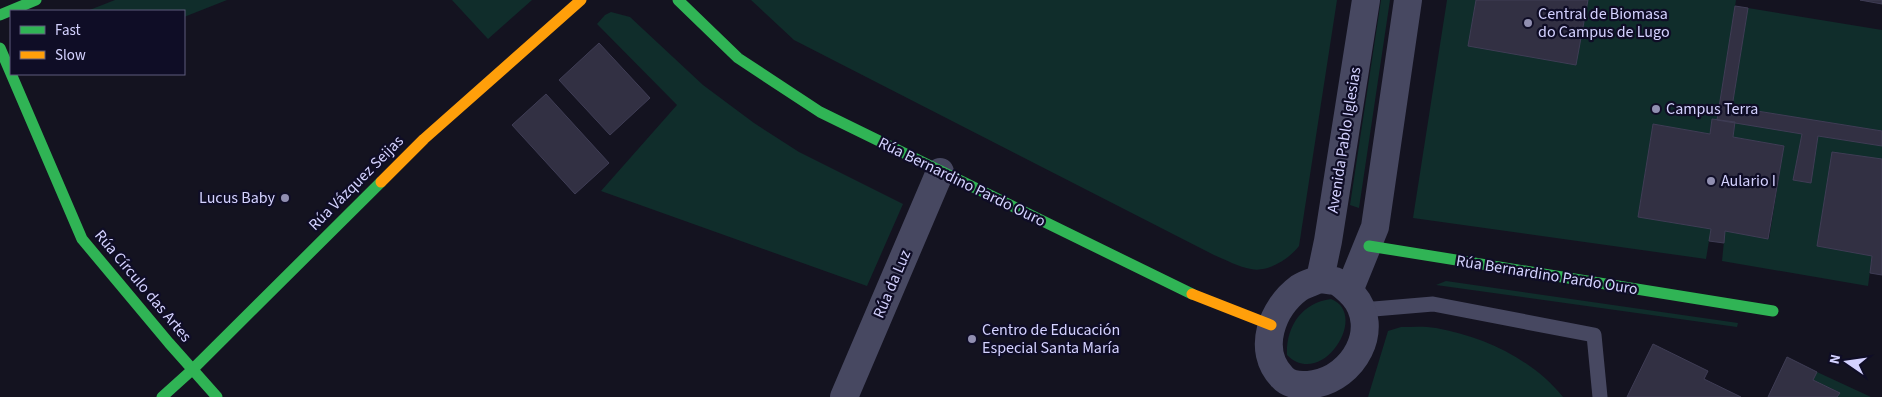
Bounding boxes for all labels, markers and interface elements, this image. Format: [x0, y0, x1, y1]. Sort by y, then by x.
place label: Central de Biomasa do Campus de Lugo [1538, 3, 1670, 43]
legend [10, 10, 185, 75]
marker: Central de Biomasa do Campus de Lugo [1522, 17, 1534, 29]
text: Fast [55, 20, 81, 41]
text: Slow [55, 45, 86, 66]
street label: Avenida Pablo Iglesias [1322, 65, 1366, 215]
place label: Campus Terra [1666, 98, 1758, 120]
marker: Campus Terra [1650, 103, 1662, 115]
street label: Rúa Vázquez Seijas [304, 130, 409, 235]
street label: Rúa Bernardino Pardo Ouro [875, 132, 1049, 232]
place label: Aulario I [1721, 170, 1776, 192]
marker: Aulario I [1705, 175, 1717, 187]
place label: Lucus Baby [199, 187, 276, 209]
marker: Lucus Baby [279, 192, 291, 204]
street label: Rúa Círculo das Artes [89, 225, 197, 347]
street label: Rúa da Luz [868, 246, 916, 322]
street label: Rúa Bernardino Pardo Ouro [1455, 250, 1639, 300]
place label: Centro de Educación Especial Santa María [982, 319, 1120, 359]
marker: Centro de Educación Especial Santa María [966, 333, 978, 345]
north arrow [1822, 337, 1872, 387]
text: N [1825, 353, 1846, 366]

